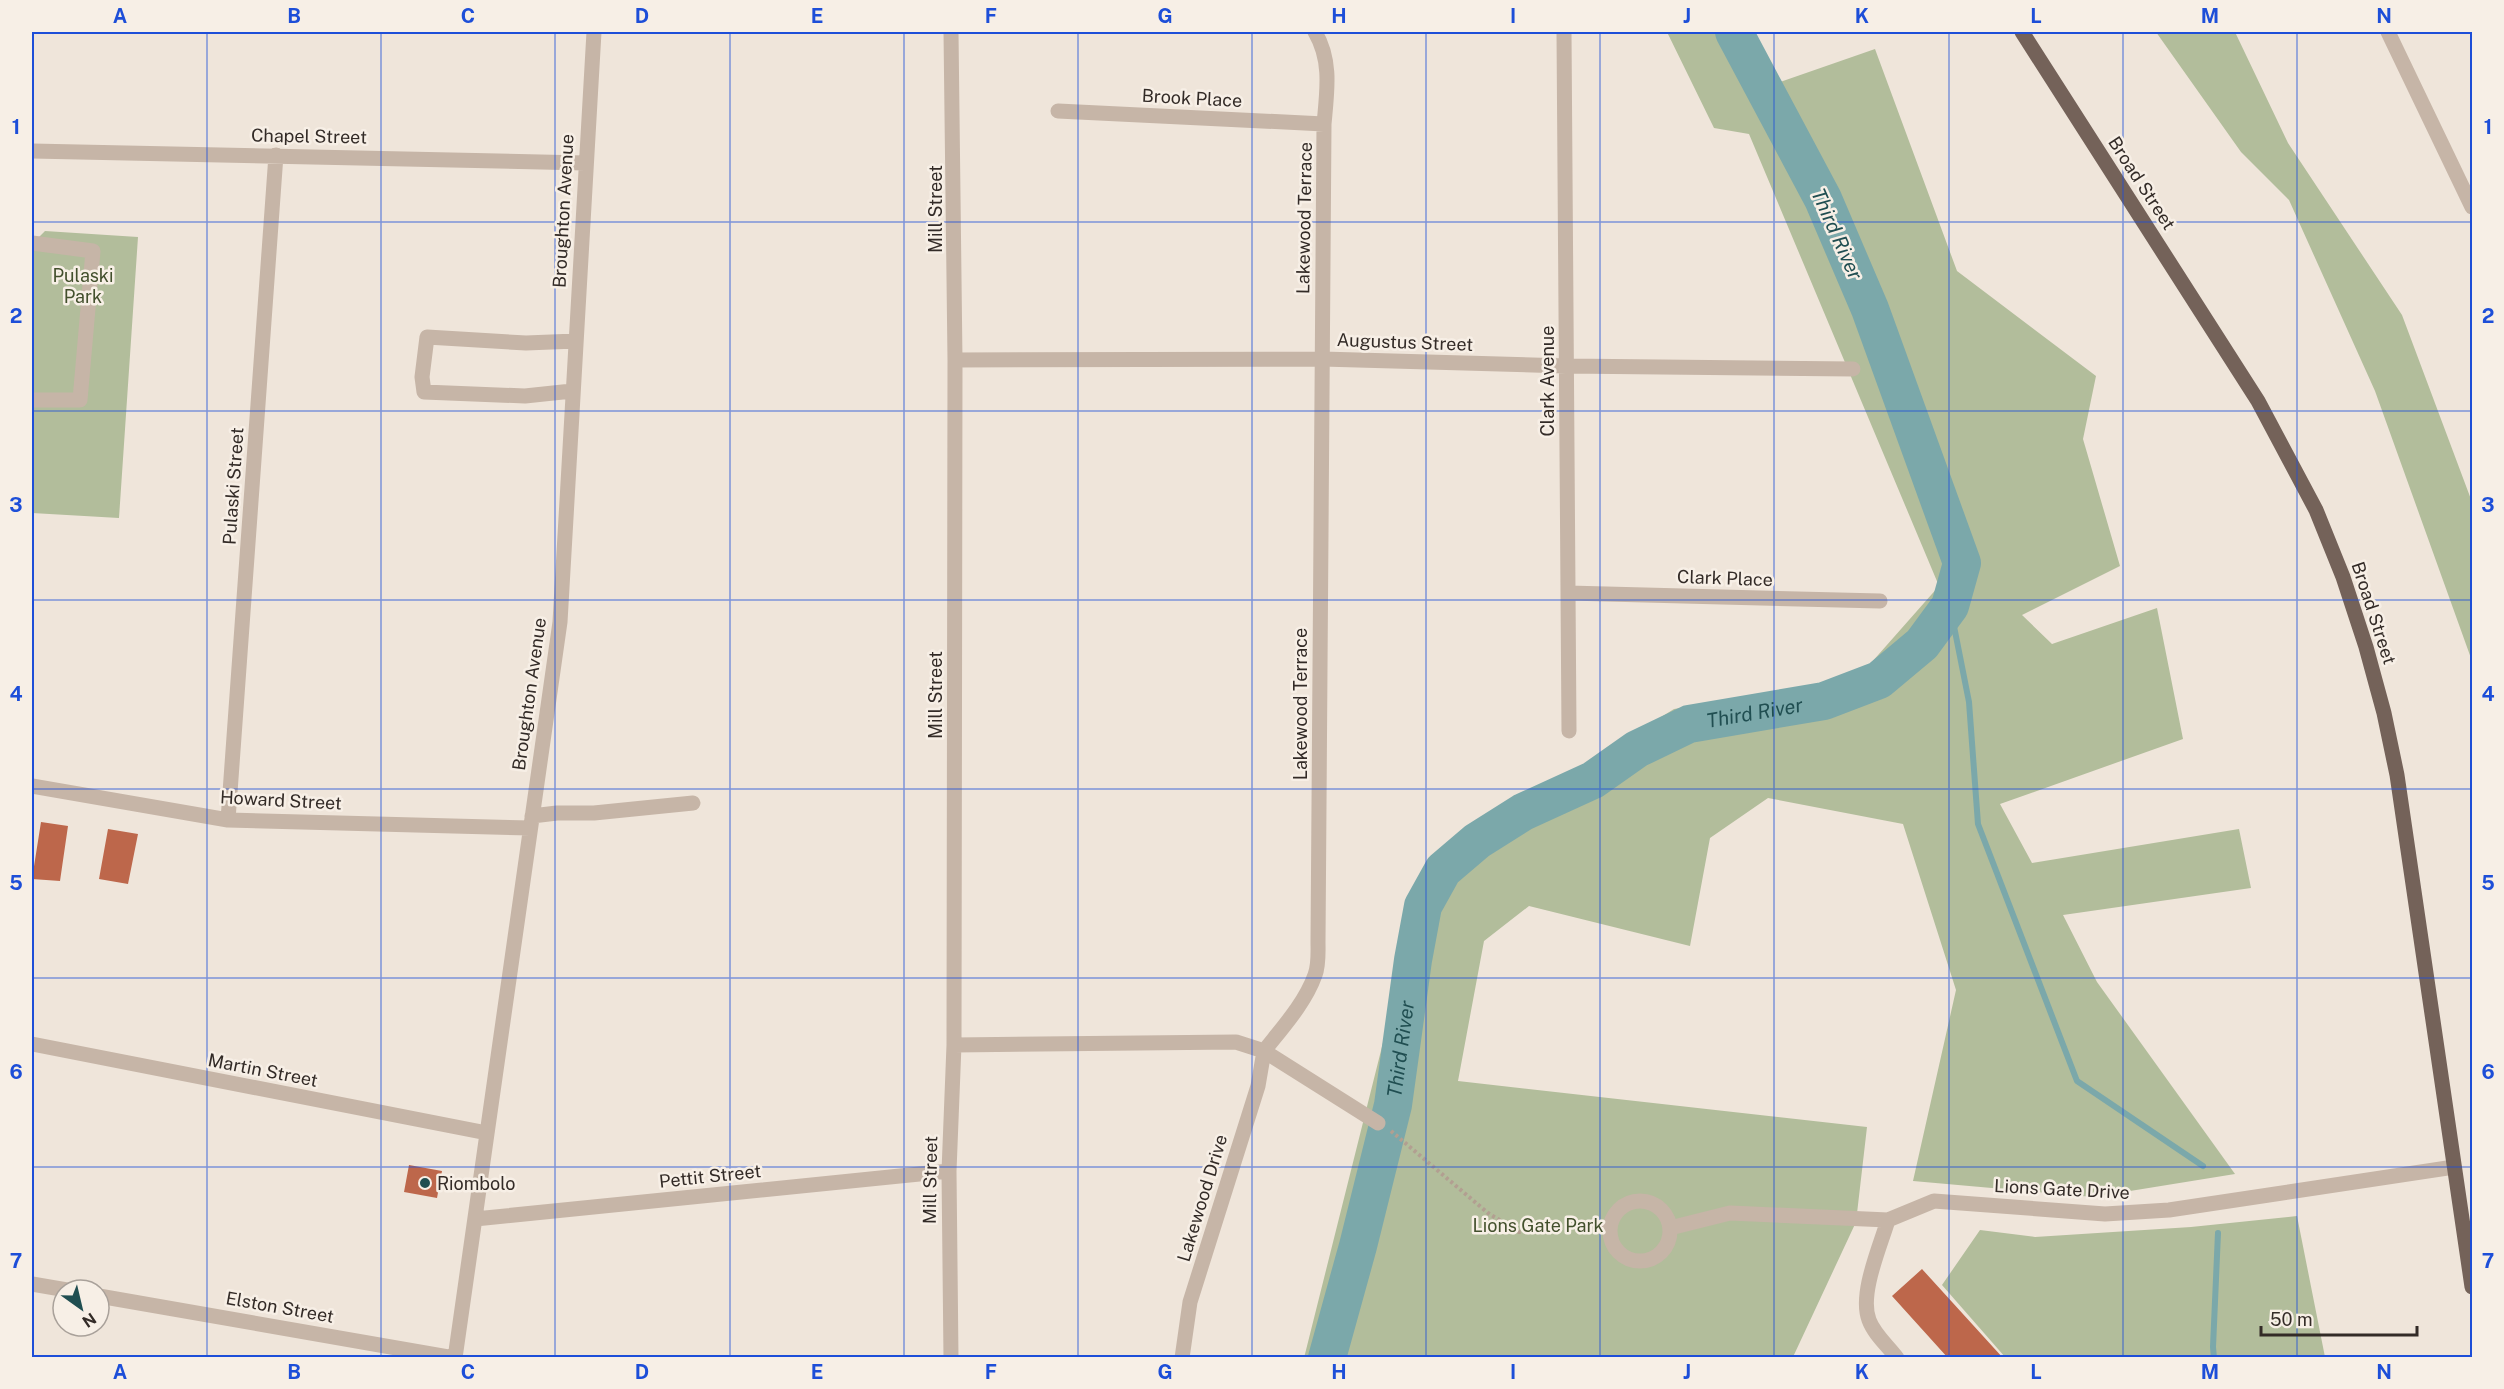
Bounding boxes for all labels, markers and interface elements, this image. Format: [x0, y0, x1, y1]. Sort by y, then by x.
text: A [113, 4, 127, 28]
text: B [287, 4, 301, 28]
text: C [461, 4, 475, 28]
text: D [635, 4, 649, 28]
text: E [811, 4, 823, 28]
text: F [985, 4, 997, 28]
text: G [1157, 4, 1173, 28]
text: H [1331, 4, 1347, 28]
text: I [1510, 4, 1516, 28]
text: J [1683, 4, 1691, 28]
text: K [1855, 4, 1869, 28]
text: L [2030, 4, 2042, 28]
text: M [2201, 4, 2219, 28]
text: N [2376, 4, 2392, 28]
street label: Brook Place [1141, 85, 1243, 111]
text: 1 [12, 115, 20, 139]
text: 1 [2484, 115, 2492, 139]
street label: Chapel Street [251, 124, 367, 148]
street label: Broughton Avenue [548, 133, 578, 289]
street label: Broad Street [2104, 133, 2180, 233]
street label: Lakewood Terrace [1292, 142, 1316, 294]
street label: Mill Street [925, 165, 946, 253]
water label: Third River [1806, 185, 1868, 284]
park label: Pulaski Park [53, 265, 113, 307]
text: 2 [10, 304, 22, 328]
text: 2 [2482, 304, 2494, 328]
street label: Clark Avenue [1537, 325, 1558, 437]
street label: Augustus Street [1336, 329, 1474, 355]
street label: Pulaski Street [218, 426, 248, 546]
text: 3 [9, 493, 23, 517]
text: 3 [2481, 493, 2495, 517]
street label: Broad Street [2348, 559, 2400, 667]
street label: Clark Place [1677, 566, 1773, 590]
street label: Broughton Avenue [508, 616, 550, 772]
street label: Lakewood Terrace [1290, 628, 1311, 780]
street label: Mill Street [925, 651, 946, 739]
text: 4 [9, 682, 23, 706]
text: 4 [2481, 682, 2495, 706]
water label: Third River [1705, 693, 1805, 733]
street label: Howard Street [219, 786, 343, 814]
text: 5 [9, 871, 23, 895]
text: 5 [2481, 871, 2495, 895]
water label: Third River [1382, 999, 1419, 1099]
street label: Martin Street [206, 1049, 320, 1091]
text: 6 [9, 1060, 23, 1084]
text: 6 [2481, 1060, 2495, 1084]
street label: Lakewood Drive [1173, 1132, 1231, 1264]
street label: Mill Street [919, 1136, 941, 1224]
street label: Pettit Street [658, 1160, 762, 1192]
place label: Riombolo [437, 1173, 515, 1194]
street label: Lions Gate Drive [1994, 1175, 2130, 1203]
marker: Riombolo [418, 1176, 432, 1190]
park label: Lions Gate Park [1472, 1215, 1604, 1236]
text: 7 [10, 1249, 22, 1273]
text: 7 [2482, 1249, 2494, 1273]
north arrow [51, 1278, 111, 1338]
street label: Elston Street [224, 1287, 336, 1327]
scale bar [2261, 1299, 2417, 1337]
text: N [79, 1309, 100, 1331]
text: 50 m [2270, 1309, 2313, 1330]
text: A [113, 1360, 127, 1384]
text: B [287, 1360, 301, 1384]
text: C [461, 1360, 475, 1384]
text: D [635, 1360, 649, 1384]
text: E [811, 1360, 823, 1384]
text: F [985, 1360, 997, 1384]
text: G [1157, 1360, 1173, 1384]
text: H [1331, 1360, 1347, 1384]
text: I [1510, 1360, 1516, 1384]
text: J [1683, 1360, 1691, 1384]
text: K [1855, 1360, 1869, 1384]
text: L [2030, 1360, 2042, 1384]
text: M [2201, 1360, 2219, 1384]
text: N [2376, 1360, 2392, 1384]

